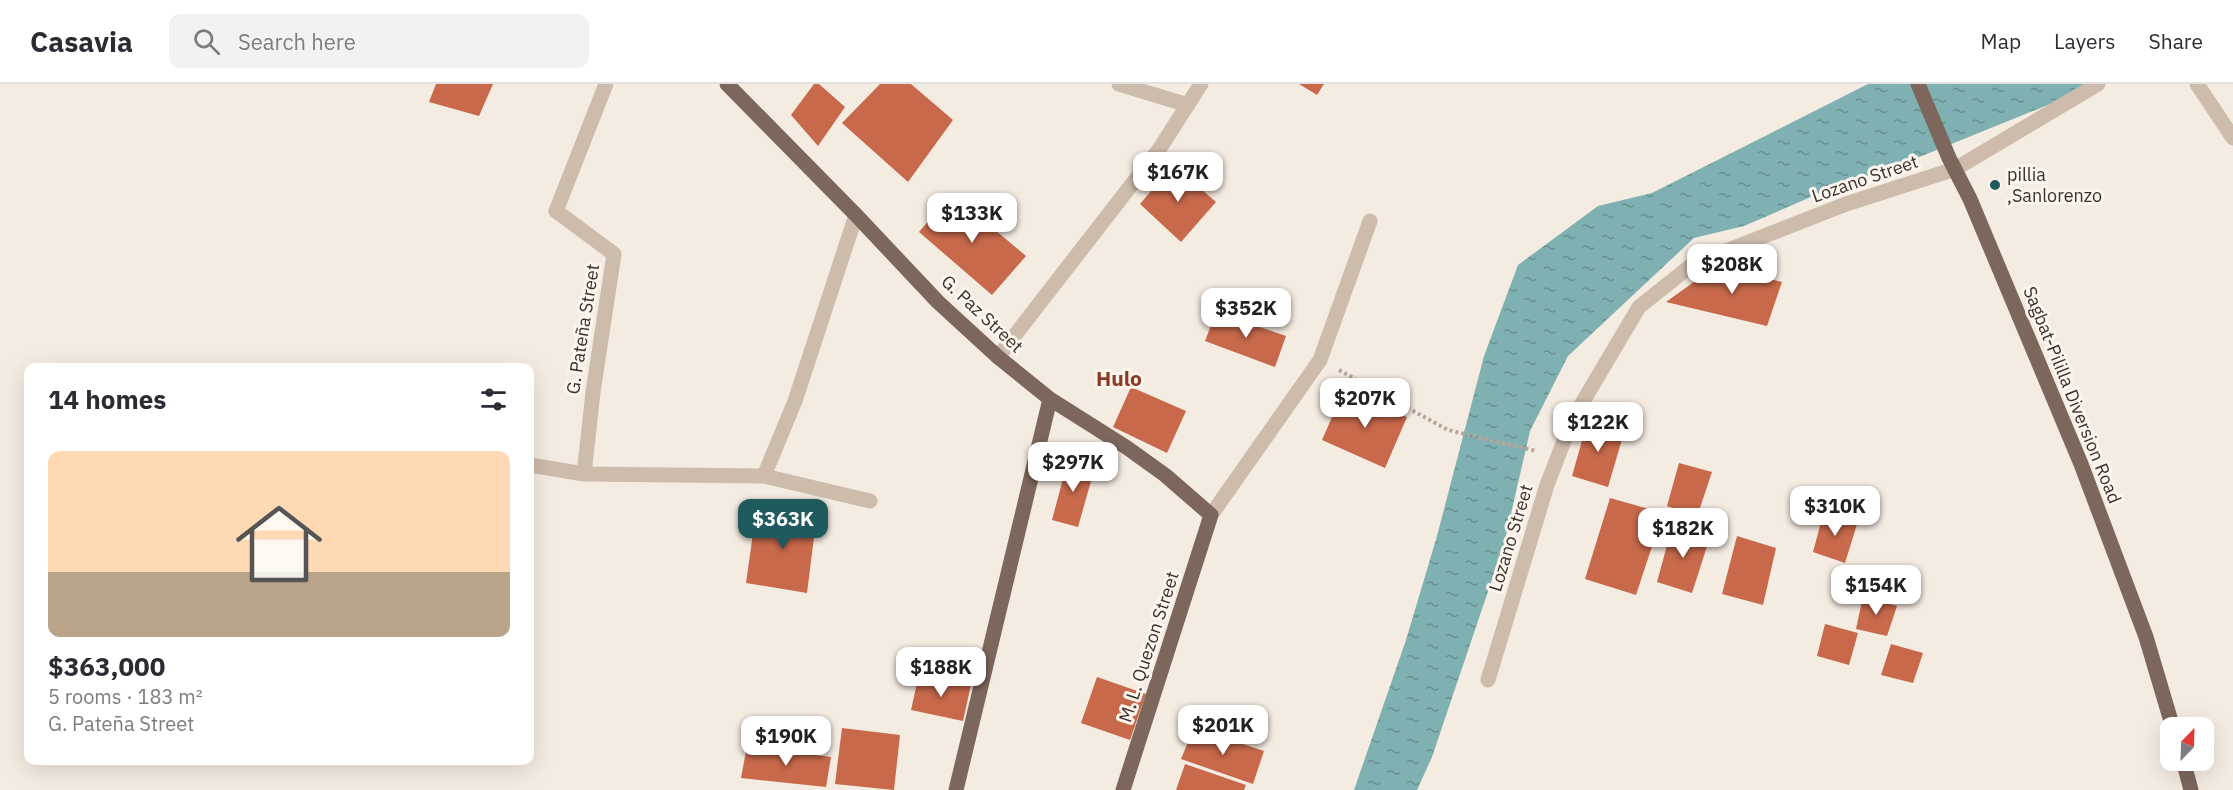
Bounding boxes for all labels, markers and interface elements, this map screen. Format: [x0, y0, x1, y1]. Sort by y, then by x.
search box [169, 14, 589, 68]
text: Casavia [30, 23, 133, 60]
icon: search [190, 25, 223, 58]
text: Search here [238, 27, 356, 56]
text: Map [1981, 27, 2021, 55]
text: Layers [2054, 27, 2116, 55]
text: Share [2149, 27, 2203, 55]
street label: Lozano Street [1809, 150, 1921, 207]
pin: $167K [1136, 152, 1220, 203]
text: $167K [1147, 158, 1209, 185]
place label: pillia ,Sanlorenzo [2007, 163, 2102, 207]
marker: pillia ,Sanlorenzo [1988, 178, 2002, 192]
pin: $133K [930, 193, 1014, 244]
text: $133K [941, 199, 1003, 226]
pin: $208K [1690, 244, 1774, 295]
text: $208K [1701, 250, 1763, 277]
street label: G. Pateña Street [561, 262, 604, 396]
street label: G. Paz Street [936, 270, 1028, 357]
street label: Sagbat-Pililla Diversion Road [2018, 283, 2127, 507]
pin: $352K [1204, 288, 1288, 339]
text: $352K [1215, 294, 1277, 321]
district label: Hulo [1096, 364, 1142, 392]
pin: $207K [1323, 378, 1407, 429]
text: 14 homes [48, 382, 166, 416]
icon: filters [477, 383, 510, 416]
text: $207K [1334, 384, 1396, 411]
pin: $122K [1556, 402, 1640, 453]
text: $122K [1567, 408, 1629, 435]
pin: $297K [1031, 442, 1115, 493]
text: $297K [1042, 448, 1104, 475]
street label: Lozano Street [1483, 482, 1538, 594]
pin: $310K [1793, 486, 1877, 537]
icon: home [225, 490, 333, 598]
text: $310K [1804, 492, 1866, 519]
pin: $363K [741, 499, 825, 550]
text: $363K [752, 505, 814, 532]
pin: $182K [1641, 508, 1725, 559]
text: $182K [1652, 514, 1714, 541]
pin: $154K [1834, 565, 1918, 616]
street label: M. L. Quezon Street [1113, 569, 1184, 725]
text: $154K [1845, 571, 1907, 598]
pin: $188K [899, 647, 983, 698]
text: $363,000 [48, 649, 165, 683]
text: $188K [910, 653, 972, 680]
text: 5 rooms · 183 m² [48, 683, 203, 710]
pin: $201K [1181, 705, 1265, 756]
text: G. Pateña Street [48, 710, 194, 737]
text: $201K [1192, 711, 1254, 738]
pin: $190K [744, 716, 828, 767]
north arrow [2160, 717, 2214, 771]
map controls [2160, 717, 2214, 771]
text: $190K [755, 722, 817, 749]

